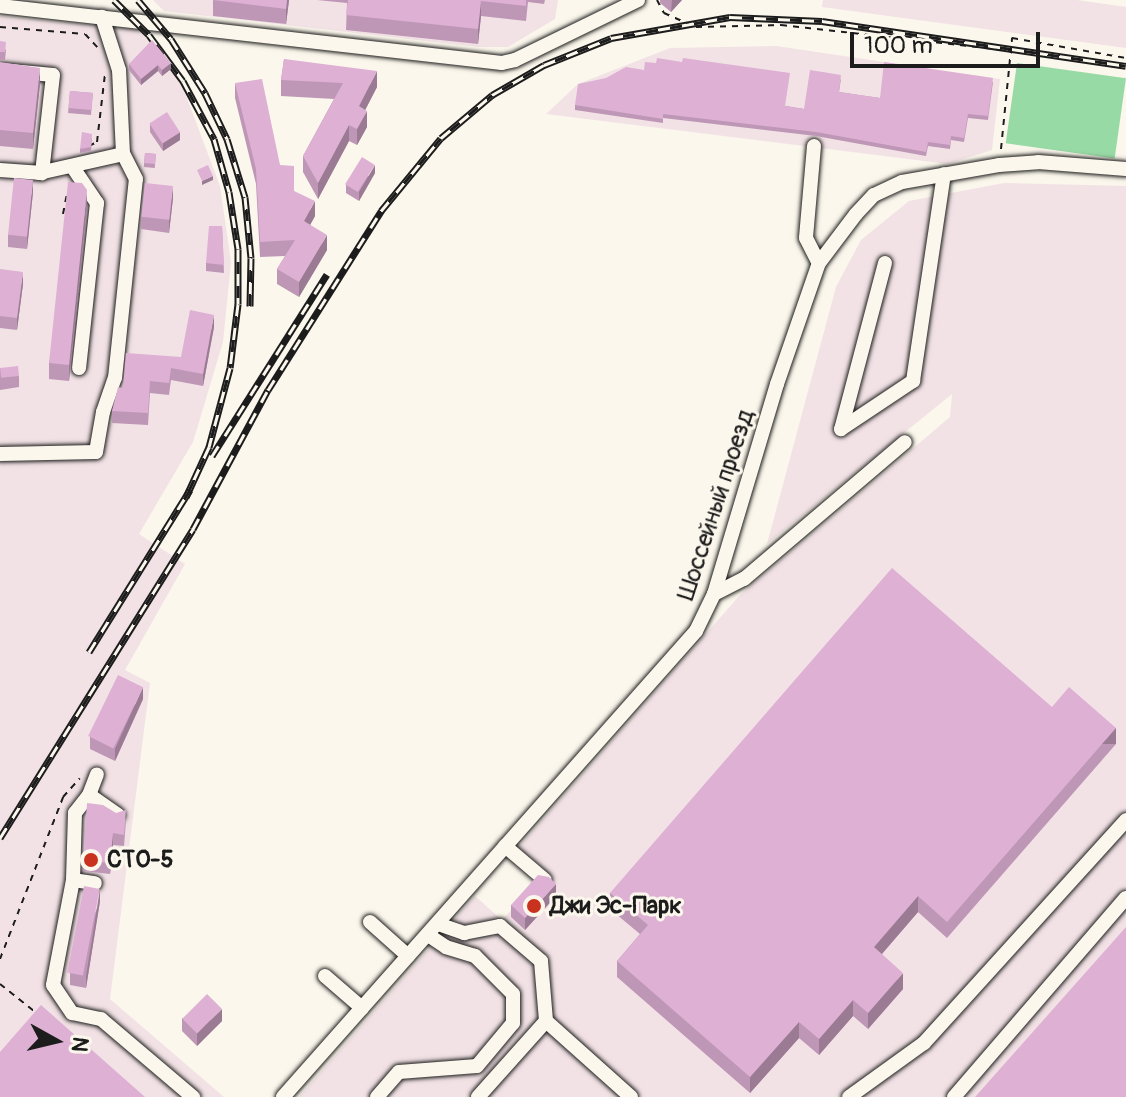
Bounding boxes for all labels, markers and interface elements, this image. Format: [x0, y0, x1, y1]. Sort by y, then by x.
scale bar [854, 16, 1044, 66]
text: 100 m [864, 31, 933, 60]
street label: Шоссейный проезд [672, 406, 760, 604]
place label: СТО-5 [107, 846, 174, 874]
marker: СТО-5 [82, 851, 100, 869]
place label: Джи Эс-Парк [550, 892, 682, 920]
marker: Джи Эс-Парк [525, 897, 543, 915]
north arrow [16, 1001, 96, 1081]
text: N [65, 1035, 95, 1054]

